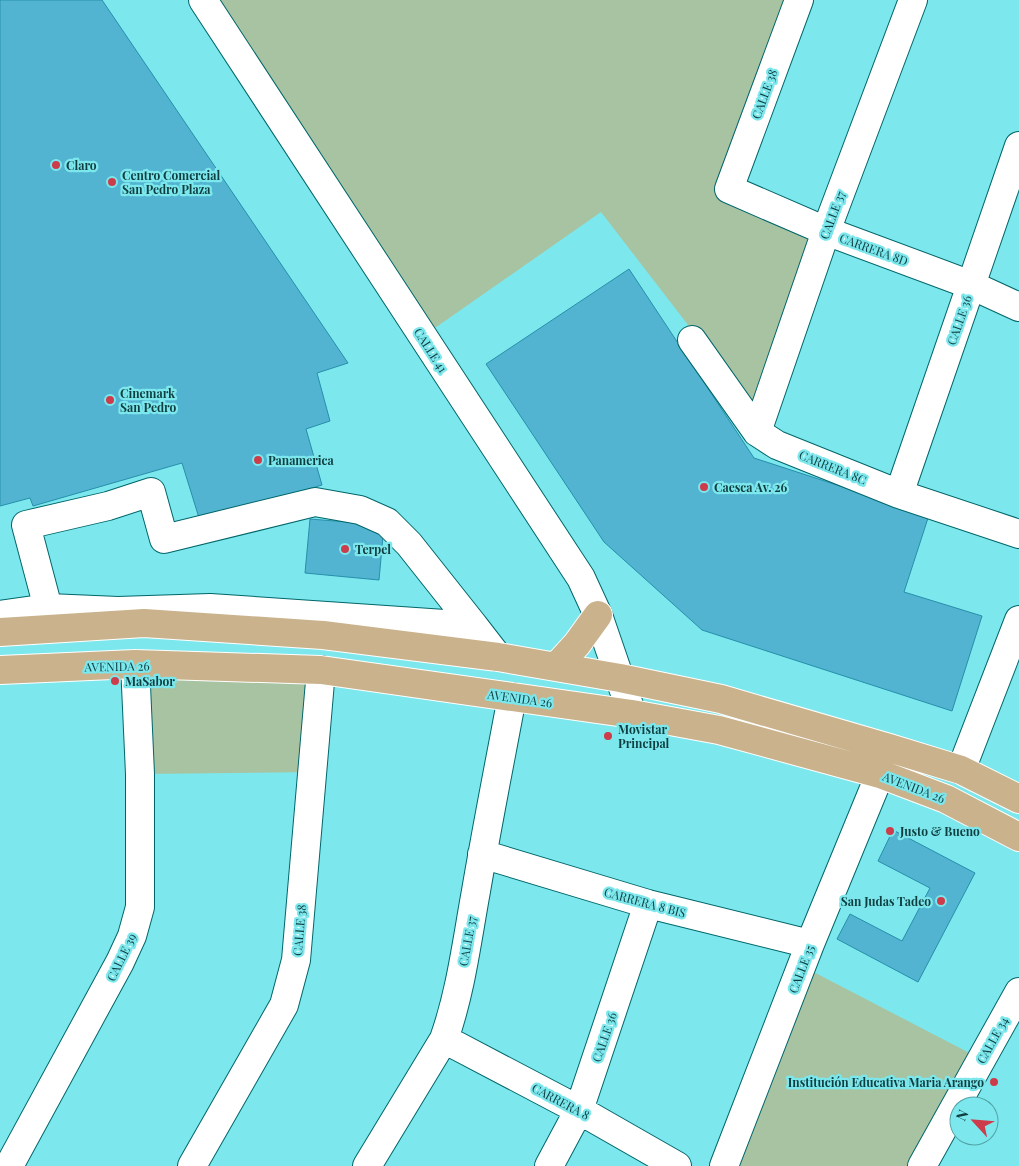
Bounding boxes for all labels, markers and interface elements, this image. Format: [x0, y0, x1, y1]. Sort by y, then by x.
street label: CALLE 38 [748, 67, 780, 121]
place label: Claro [66, 157, 97, 173]
marker: Claro [50, 159, 62, 171]
place label: Centro Comercial San Pedro Plaza [122, 167, 221, 197]
marker: Centro Comercial San Pedro Plaza [106, 176, 118, 188]
street label: CALLE 37 [816, 189, 848, 241]
street label: CARRERA 8D [838, 229, 911, 269]
street label: CALLE 36 [943, 293, 975, 347]
street label: CALLE 41 [411, 325, 452, 376]
place label: Cinemark San Pedro [120, 385, 177, 415]
marker: Cinemark San Pedro [104, 394, 116, 406]
street label: CARRERA 8C [797, 446, 869, 488]
place label: Panamerica [268, 452, 335, 468]
marker: Panamerica [252, 454, 264, 466]
place label: Caesca Av. 26 [714, 479, 788, 495]
marker: Caesca Av. 26 [698, 481, 710, 493]
place label: Terpel [355, 541, 391, 557]
marker: Terpel [339, 543, 351, 555]
street label: AVENIDA 26 [83, 657, 150, 675]
place label: MaSabor [125, 673, 175, 689]
marker: MaSabor [109, 675, 121, 687]
street label: AVENIDA 26 [486, 685, 553, 710]
place label: Movistar Principal [618, 721, 670, 751]
marker: Movistar Principal [602, 730, 614, 742]
street label: AVENIDA 26 [880, 767, 947, 806]
place label: Justo & Bueno [899, 823, 980, 839]
marker: Justo & Bueno [884, 825, 896, 837]
street label: CARRERA 8 BIS [602, 883, 688, 921]
place label: San Judas Tadeo [841, 893, 931, 909]
marker: San Judas Tadeo [935, 895, 947, 907]
street label: CALLE 38 [289, 904, 309, 956]
street label: CALLE 37 [455, 915, 479, 967]
street label: CALLE 39 [103, 930, 139, 984]
street label: CALLE 35 [785, 943, 817, 995]
street label: CALLE 36 [588, 1010, 620, 1064]
street label: CALLE 34 [973, 1014, 1011, 1066]
place label: Institución Educativa Maria Arango [788, 1074, 984, 1090]
marker: Institución Educativa Maria Arango [988, 1076, 1000, 1088]
street label: CARRERA 8 [529, 1079, 593, 1123]
north arrow [949, 1096, 999, 1146]
text: N [951, 1106, 973, 1124]

